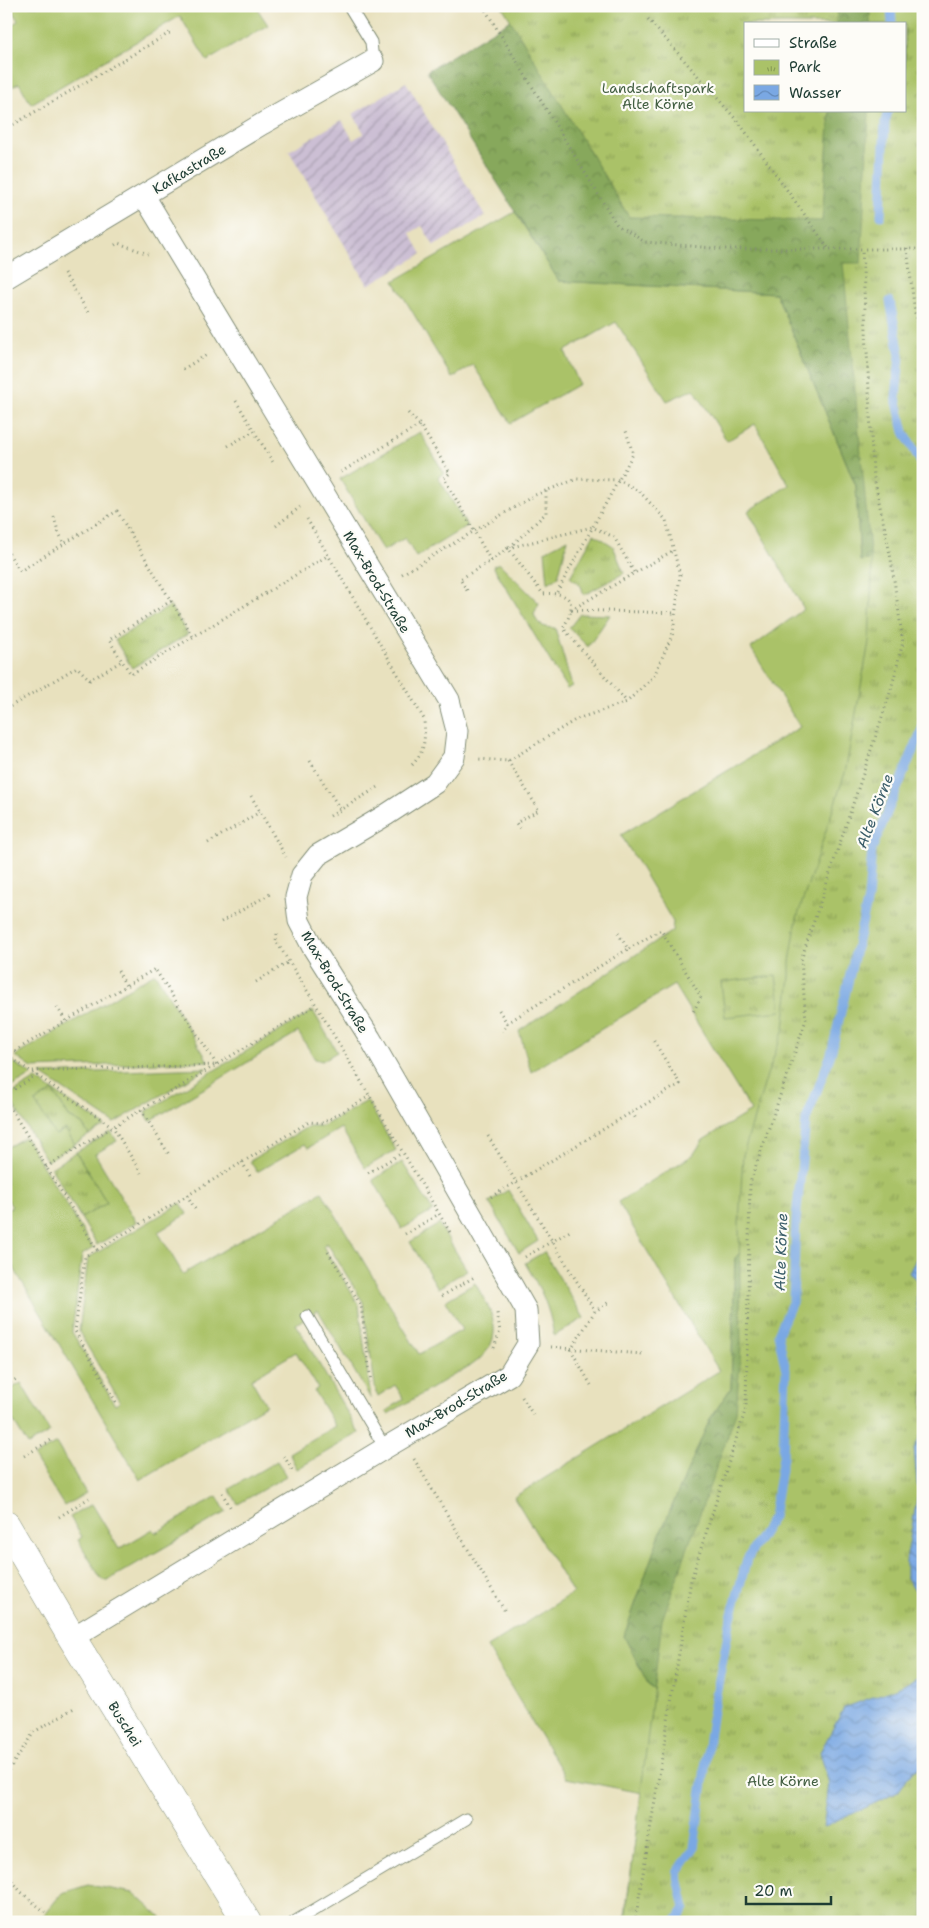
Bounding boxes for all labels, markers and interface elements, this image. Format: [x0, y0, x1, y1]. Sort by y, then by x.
legend [744, 22, 906, 112]
text: Straße [789, 33, 837, 53]
text: Park [789, 57, 821, 77]
park label: Landschaftspark Alte Körne [602, 79, 714, 113]
text: Wasser [789, 83, 842, 103]
street label: Kafkastraße [149, 140, 229, 198]
street label: Max-Brod-Straße [339, 528, 415, 637]
water label: Alte Körne [852, 771, 898, 851]
street label: Max-Brod-Straße [297, 928, 373, 1037]
water label: Alte Körne [770, 1213, 792, 1291]
street label: Max-Brod-Straße [402, 1366, 511, 1442]
street label: Buschei [104, 1698, 146, 1750]
park label: Alte Körne [747, 1772, 819, 1790]
scale bar [746, 1873, 832, 1905]
text: 20 m [754, 1881, 793, 1901]

